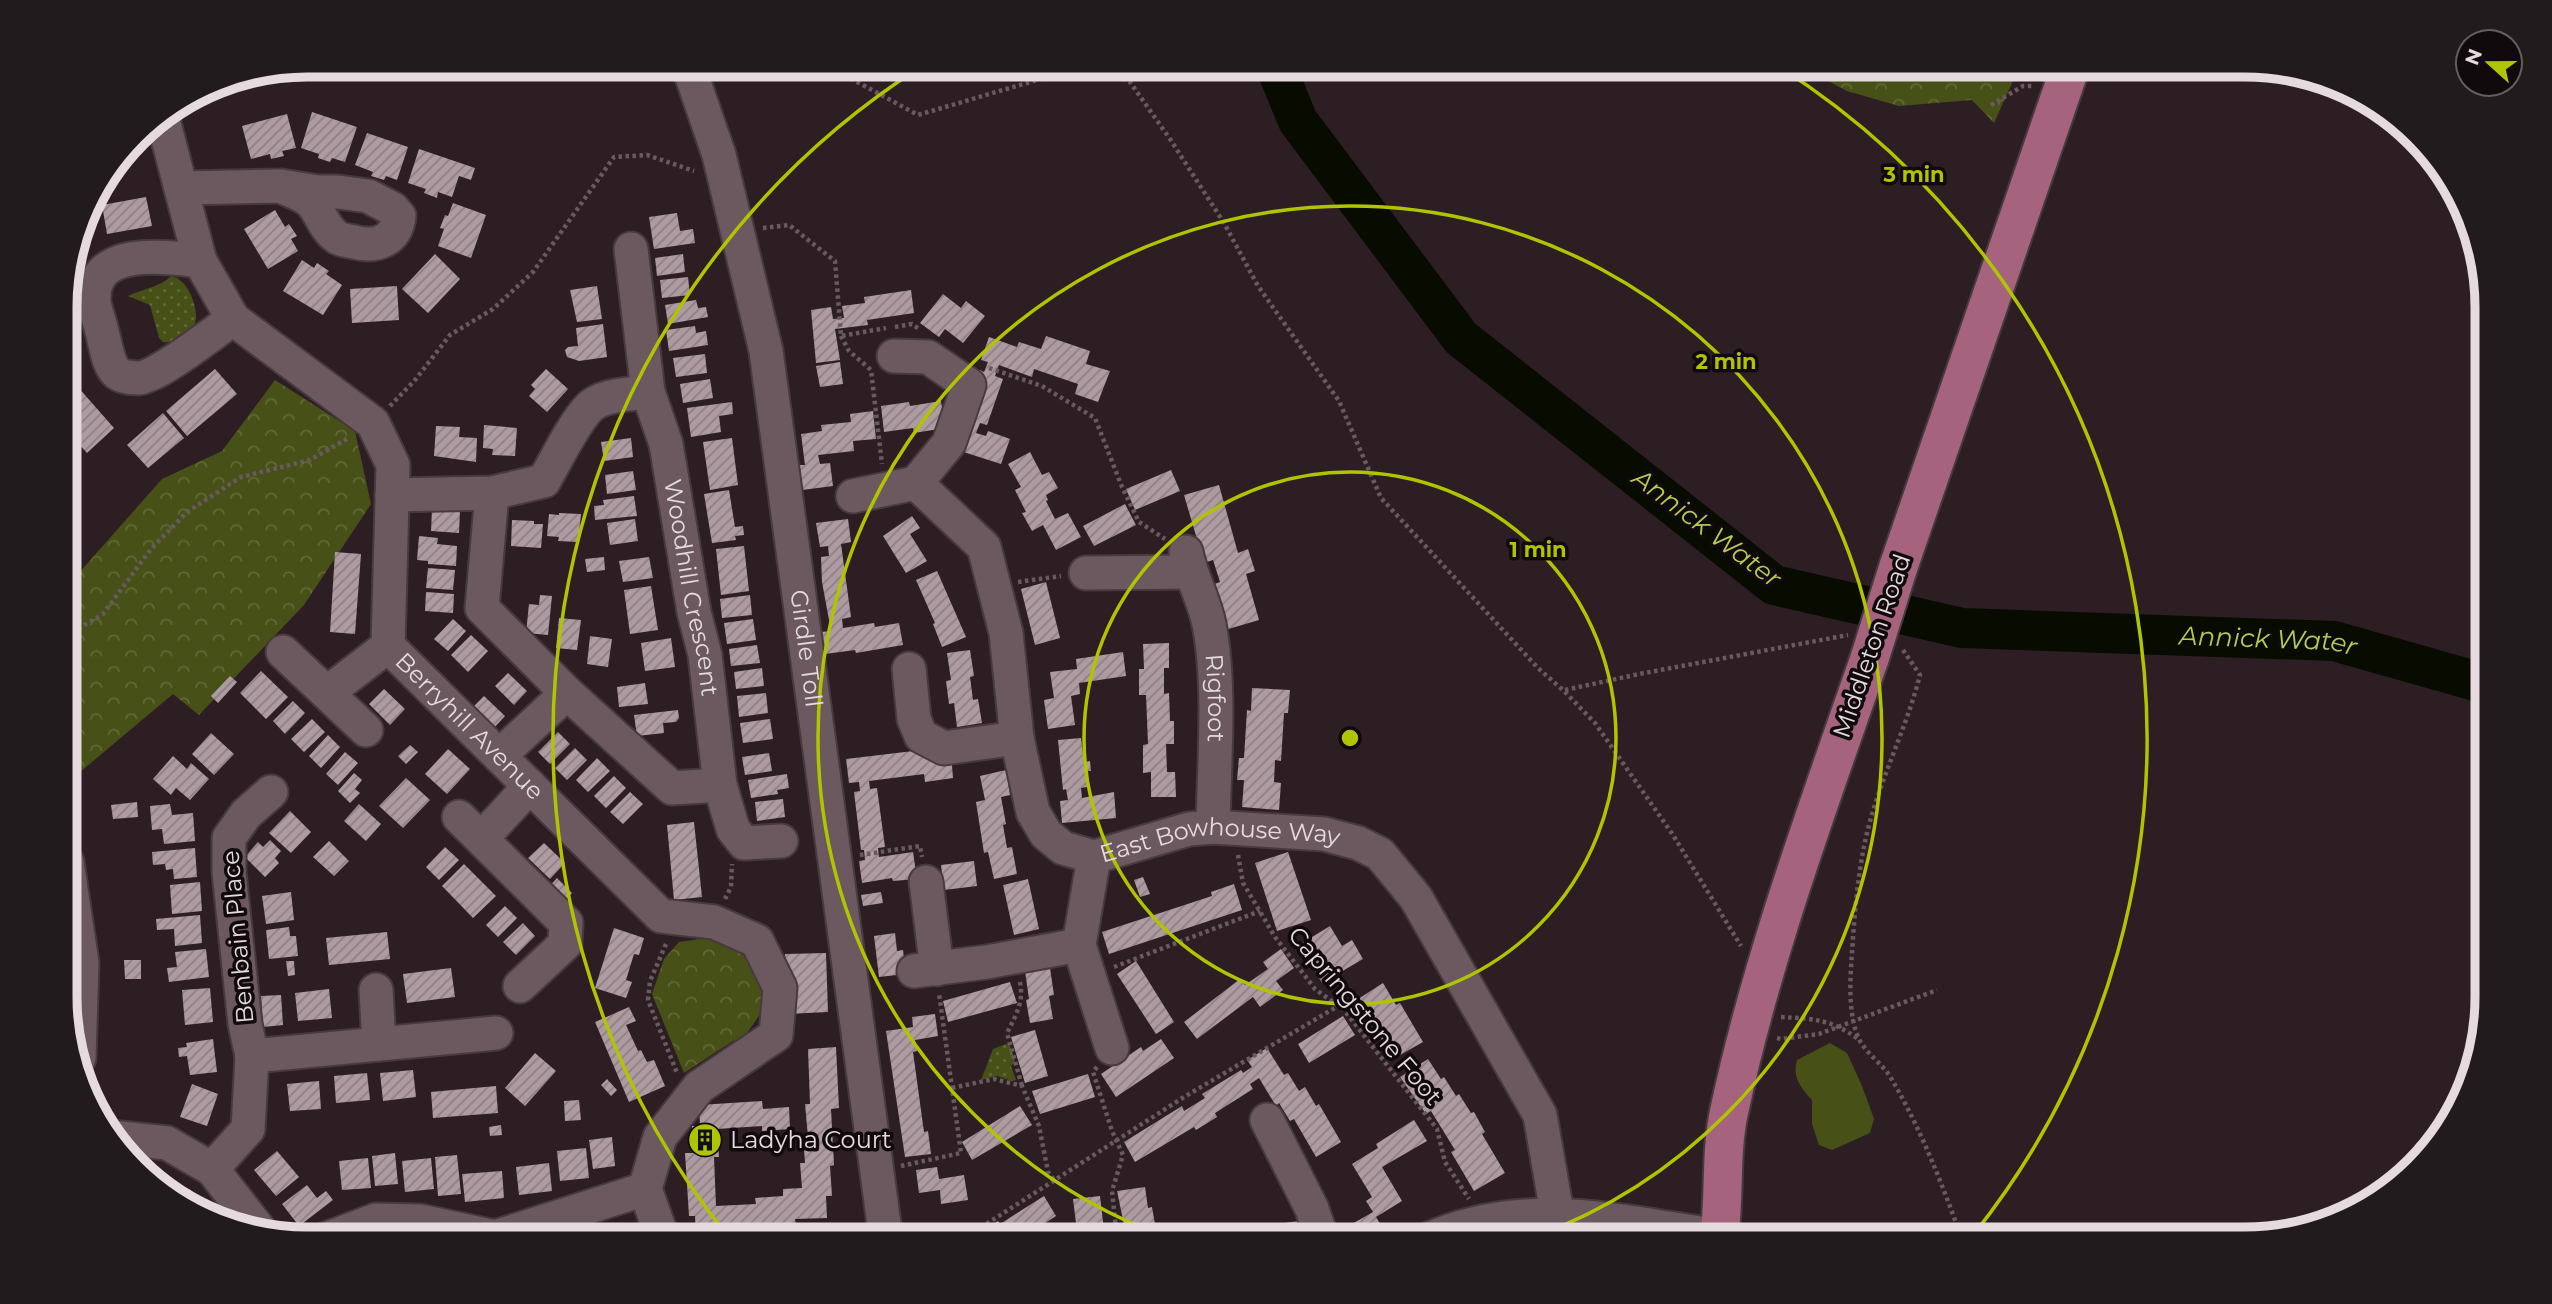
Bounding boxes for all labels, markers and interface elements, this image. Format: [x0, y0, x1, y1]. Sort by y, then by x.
north arrow [2454, 28, 2524, 98]
text: N [2460, 46, 2487, 68]
text: 3 min [1882, 162, 1945, 187]
text: 2 min [1695, 349, 1757, 374]
water label: Annick Water [1625, 460, 1788, 595]
street label: Woodhill Crescent [658, 477, 725, 698]
text: 1 min [1509, 537, 1567, 562]
street label: Middleton Road [1826, 550, 1917, 742]
street label: Girdle Toll [784, 588, 829, 709]
water label: Annick Water [2177, 620, 2361, 663]
street label: Berryhill Avenue [389, 646, 550, 806]
street label: Rigfoot [1199, 653, 1231, 743]
centre of rings [1338, 726, 1362, 750]
street label: East Bowhouse Way [1096, 812, 1344, 868]
street label: Benbain Place [215, 849, 260, 1025]
street label: Capringstone Foot [1282, 921, 1448, 1111]
building icon: Ladyha Court [686, 1121, 724, 1159]
place label: Ladyha Court [730, 1125, 892, 1154]

